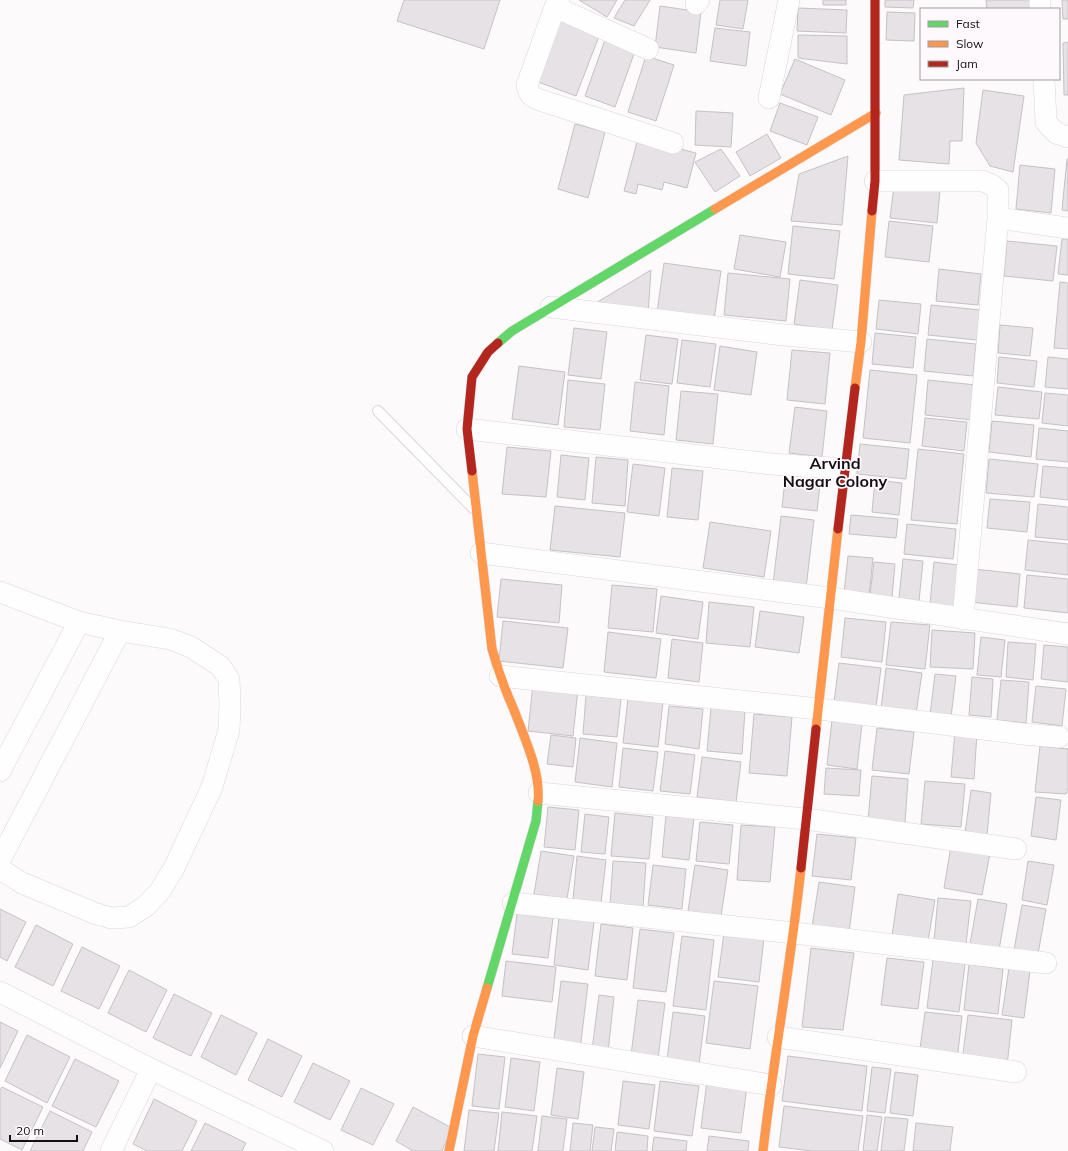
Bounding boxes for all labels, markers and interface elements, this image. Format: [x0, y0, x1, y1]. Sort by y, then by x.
legend [920, 8, 1060, 80]
text: Fast [956, 16, 980, 31]
text: Slow [956, 36, 984, 51]
text: Jam [956, 56, 978, 71]
district label: Arvind Nagar Colony [783, 453, 887, 491]
scale bar [10, 1117, 77, 1143]
text: 20 m [16, 1123, 44, 1138]

